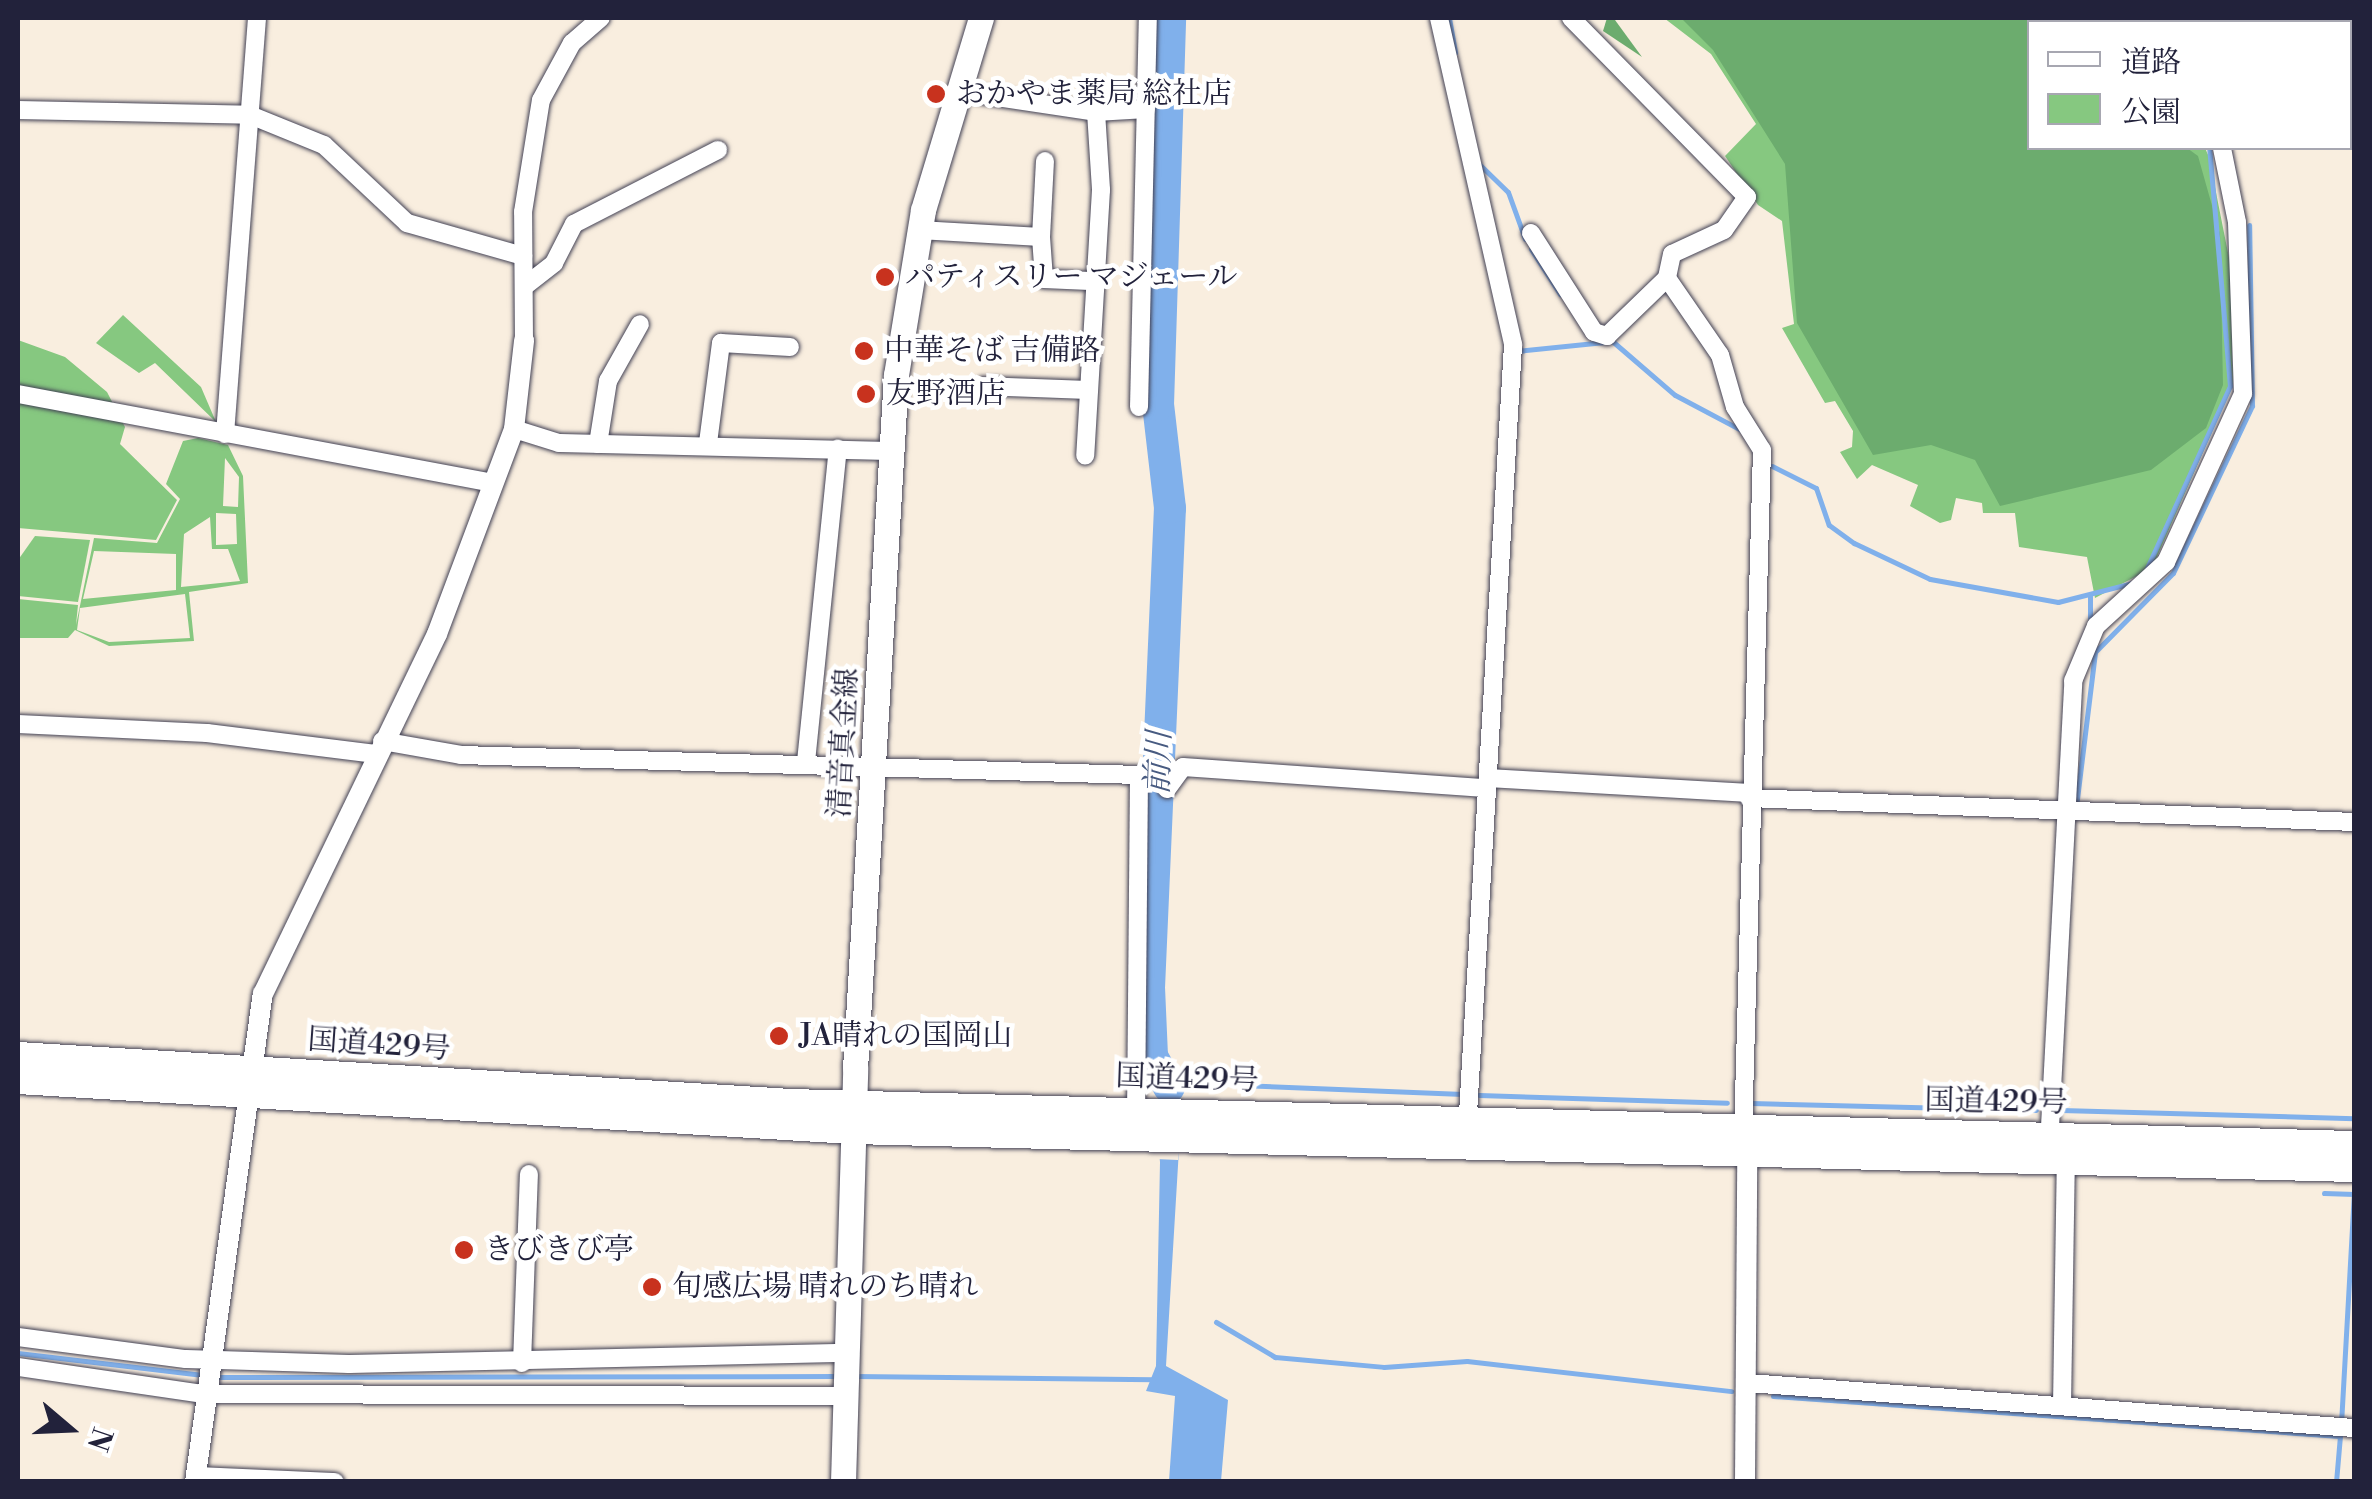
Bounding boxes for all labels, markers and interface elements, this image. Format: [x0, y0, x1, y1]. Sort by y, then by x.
legend [2027, 20, 2352, 150]
text: 道路 [2121, 44, 2181, 82]
place label: おかやま薬局 総社店 [956, 76, 1232, 112]
marker: おかやま薬局 総社店 [925, 83, 947, 105]
text: 公園 [2121, 94, 2181, 132]
place label: パティスリー マジェール [905, 259, 1241, 295]
marker: パティスリー マジェール [874, 266, 896, 288]
place label: 中華そば 吉備路 [884, 333, 1100, 369]
marker: 中華そば 吉備路 [853, 340, 875, 362]
place label: 友野酒店 [886, 376, 1006, 412]
marker: 友野酒店 [855, 383, 877, 405]
street label: 清音真金線 [822, 667, 866, 819]
water label: 前川 [1139, 730, 1179, 796]
place label: JA晴れの国岡山 [799, 1018, 1012, 1054]
street label: 国道429号 [306, 1022, 452, 1068]
marker: JA晴れの国岡山 [768, 1025, 790, 1047]
street label: 国道429号 [1115, 1059, 1259, 1099]
street label: 国道429号 [1924, 1083, 2068, 1121]
place label: きびきび亭 [484, 1232, 634, 1268]
marker: きびきび亭 [453, 1239, 475, 1261]
place label: 旬感広場 晴れのち晴れ [672, 1269, 978, 1305]
marker: 旬感広場 晴れのち晴れ [641, 1276, 663, 1298]
north arrow [20, 1379, 120, 1479]
text: N [79, 1423, 119, 1455]

